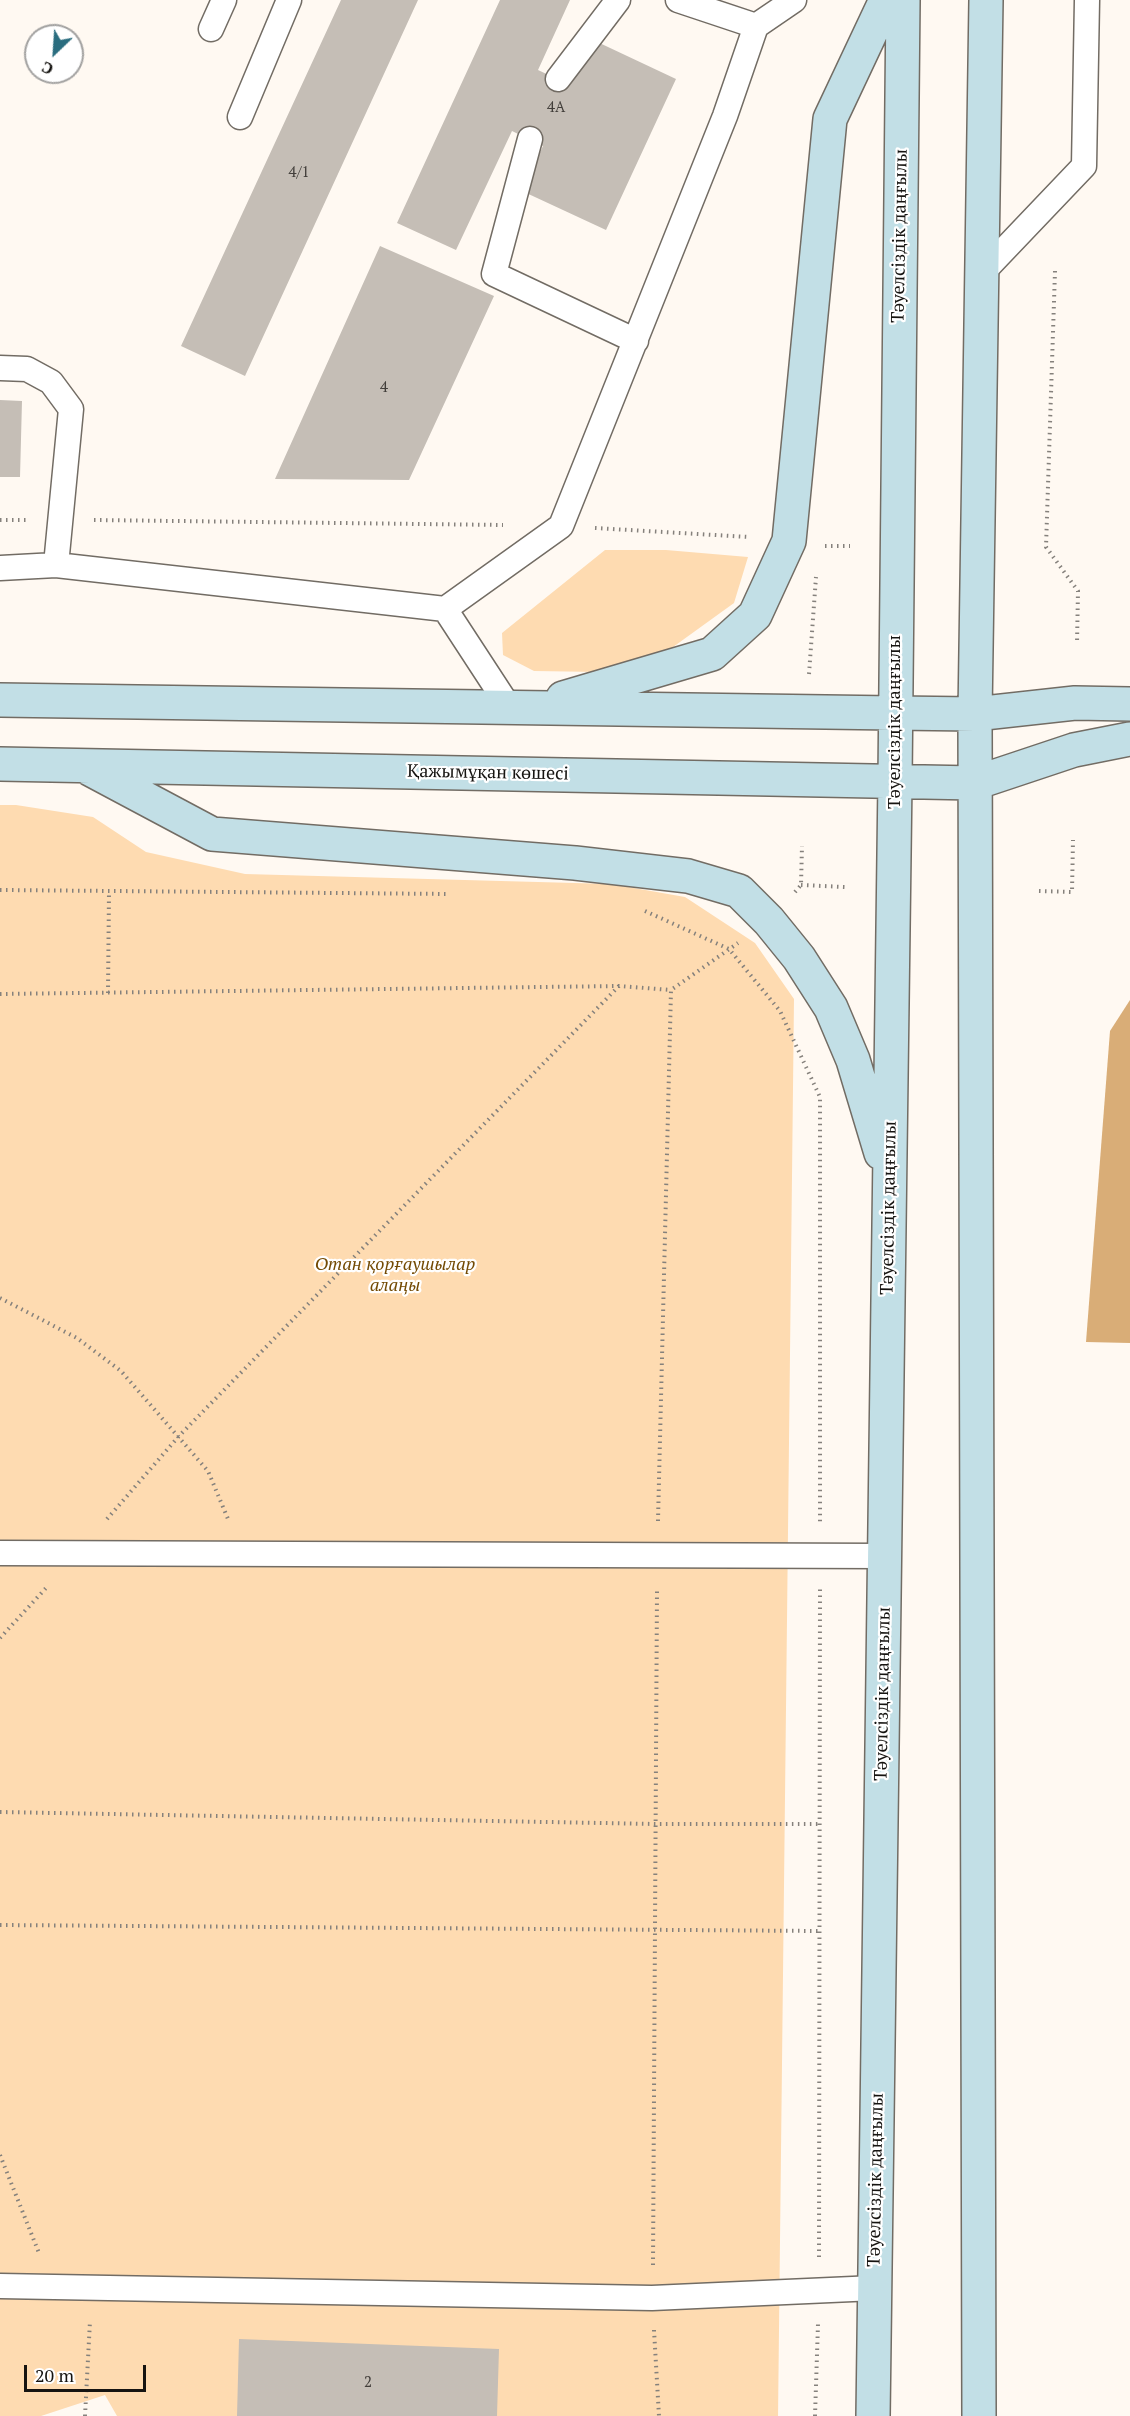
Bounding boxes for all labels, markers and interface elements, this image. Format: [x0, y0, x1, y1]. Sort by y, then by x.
north arrow [24, 24, 84, 84]
text: С [38, 56, 57, 81]
house number: 4А [547, 99, 565, 117]
street label: Тәуелсіздік даңғылы [888, 149, 912, 323]
house number: 4/1 [288, 164, 310, 182]
house number: 4 [380, 379, 388, 397]
street label: Тәуелсіздік даңғылы [884, 635, 906, 809]
street label: Қажымұқан көшесі [407, 761, 569, 785]
street label: Тәуелсіздік даңғылы [877, 1121, 901, 1295]
park label: Отан қорғаушылар алаңы [315, 1254, 475, 1296]
street label: Тәуелсіздік даңғылы [871, 1607, 895, 1781]
street label: Тәуелсіздік даңғылы [864, 2093, 888, 2267]
scale bar [27, 2353, 148, 2391]
text: 20 m [35, 2363, 74, 2387]
house number: 2 [364, 2374, 372, 2392]

